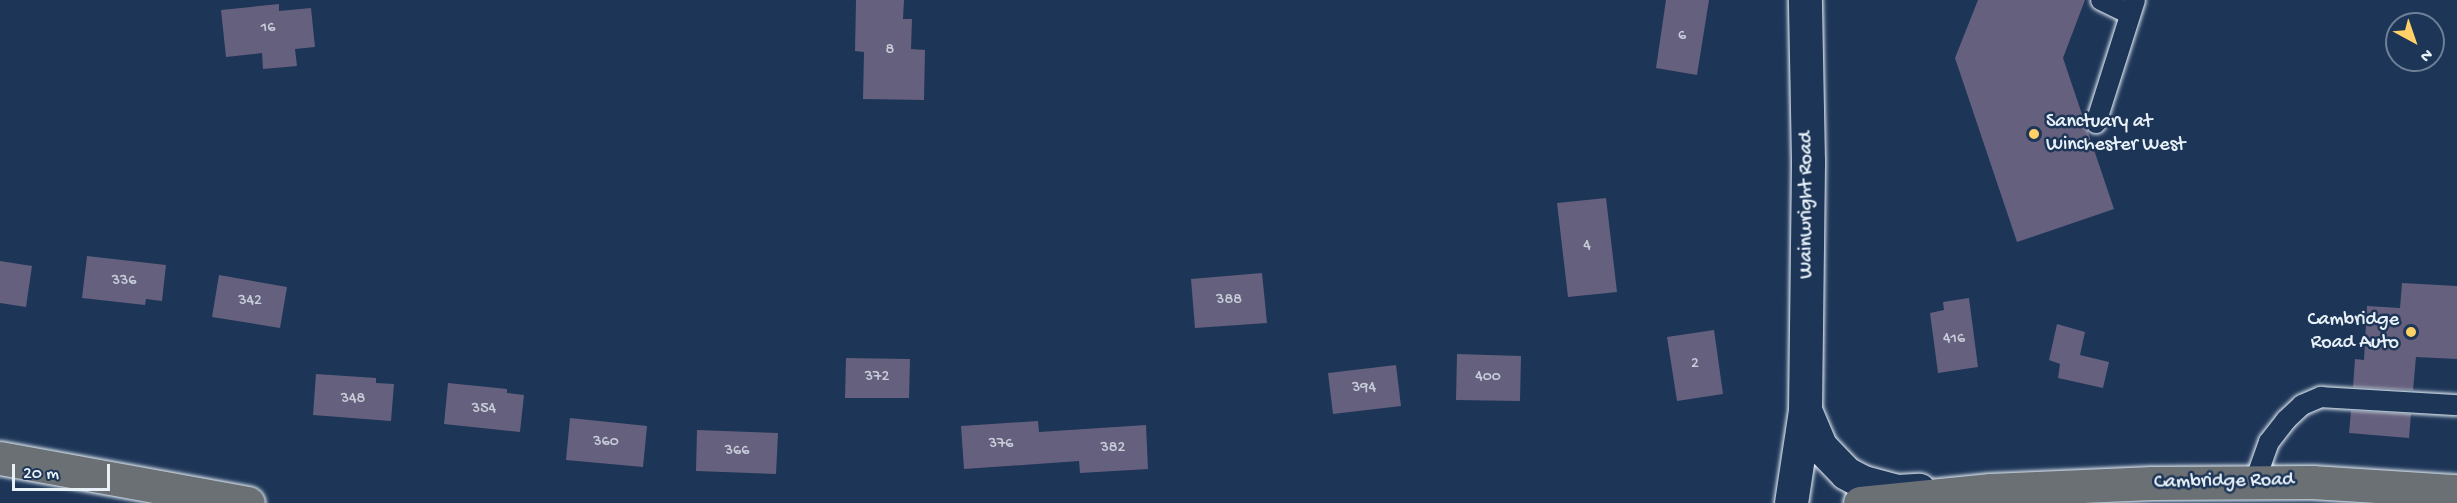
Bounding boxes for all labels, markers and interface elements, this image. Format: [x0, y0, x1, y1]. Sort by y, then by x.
north arrow [2385, 12, 2445, 72]
house number: 16 [261, 19, 275, 39]
house number: 6 [1678, 27, 1686, 47]
house number: 8 [886, 41, 894, 61]
text: N [2416, 44, 2436, 65]
place label: Sanctuary at Winchester West [2046, 110, 2185, 157]
marker: Sanctuary at Winchester West [2027, 127, 2041, 141]
street label: Wainwright Road [1795, 131, 1819, 279]
house number: 4 [1583, 237, 1591, 257]
house number: 336 [112, 272, 136, 292]
house number: 388 [1216, 291, 1242, 311]
house number: 342 [238, 292, 262, 312]
place label: Cambridge Road Auto [2307, 308, 2399, 355]
marker: Cambridge Road Auto [2404, 325, 2418, 339]
house number: 416 [1943, 330, 1965, 350]
house number: 2 [1691, 355, 1699, 375]
house number: 372 [865, 368, 889, 388]
house number: 400 [1475, 368, 1501, 388]
house number: 394 [1352, 379, 1376, 399]
house number: 348 [341, 390, 365, 410]
house number: 354 [472, 400, 496, 420]
house number: 360 [593, 433, 619, 453]
house number: 376 [989, 435, 1013, 455]
house number: 382 [1101, 439, 1125, 459]
house number: 366 [725, 442, 749, 462]
scale bar [15, 452, 112, 490]
text: 20 m [23, 464, 59, 485]
street label: Cambridge Road [2154, 469, 2294, 495]

